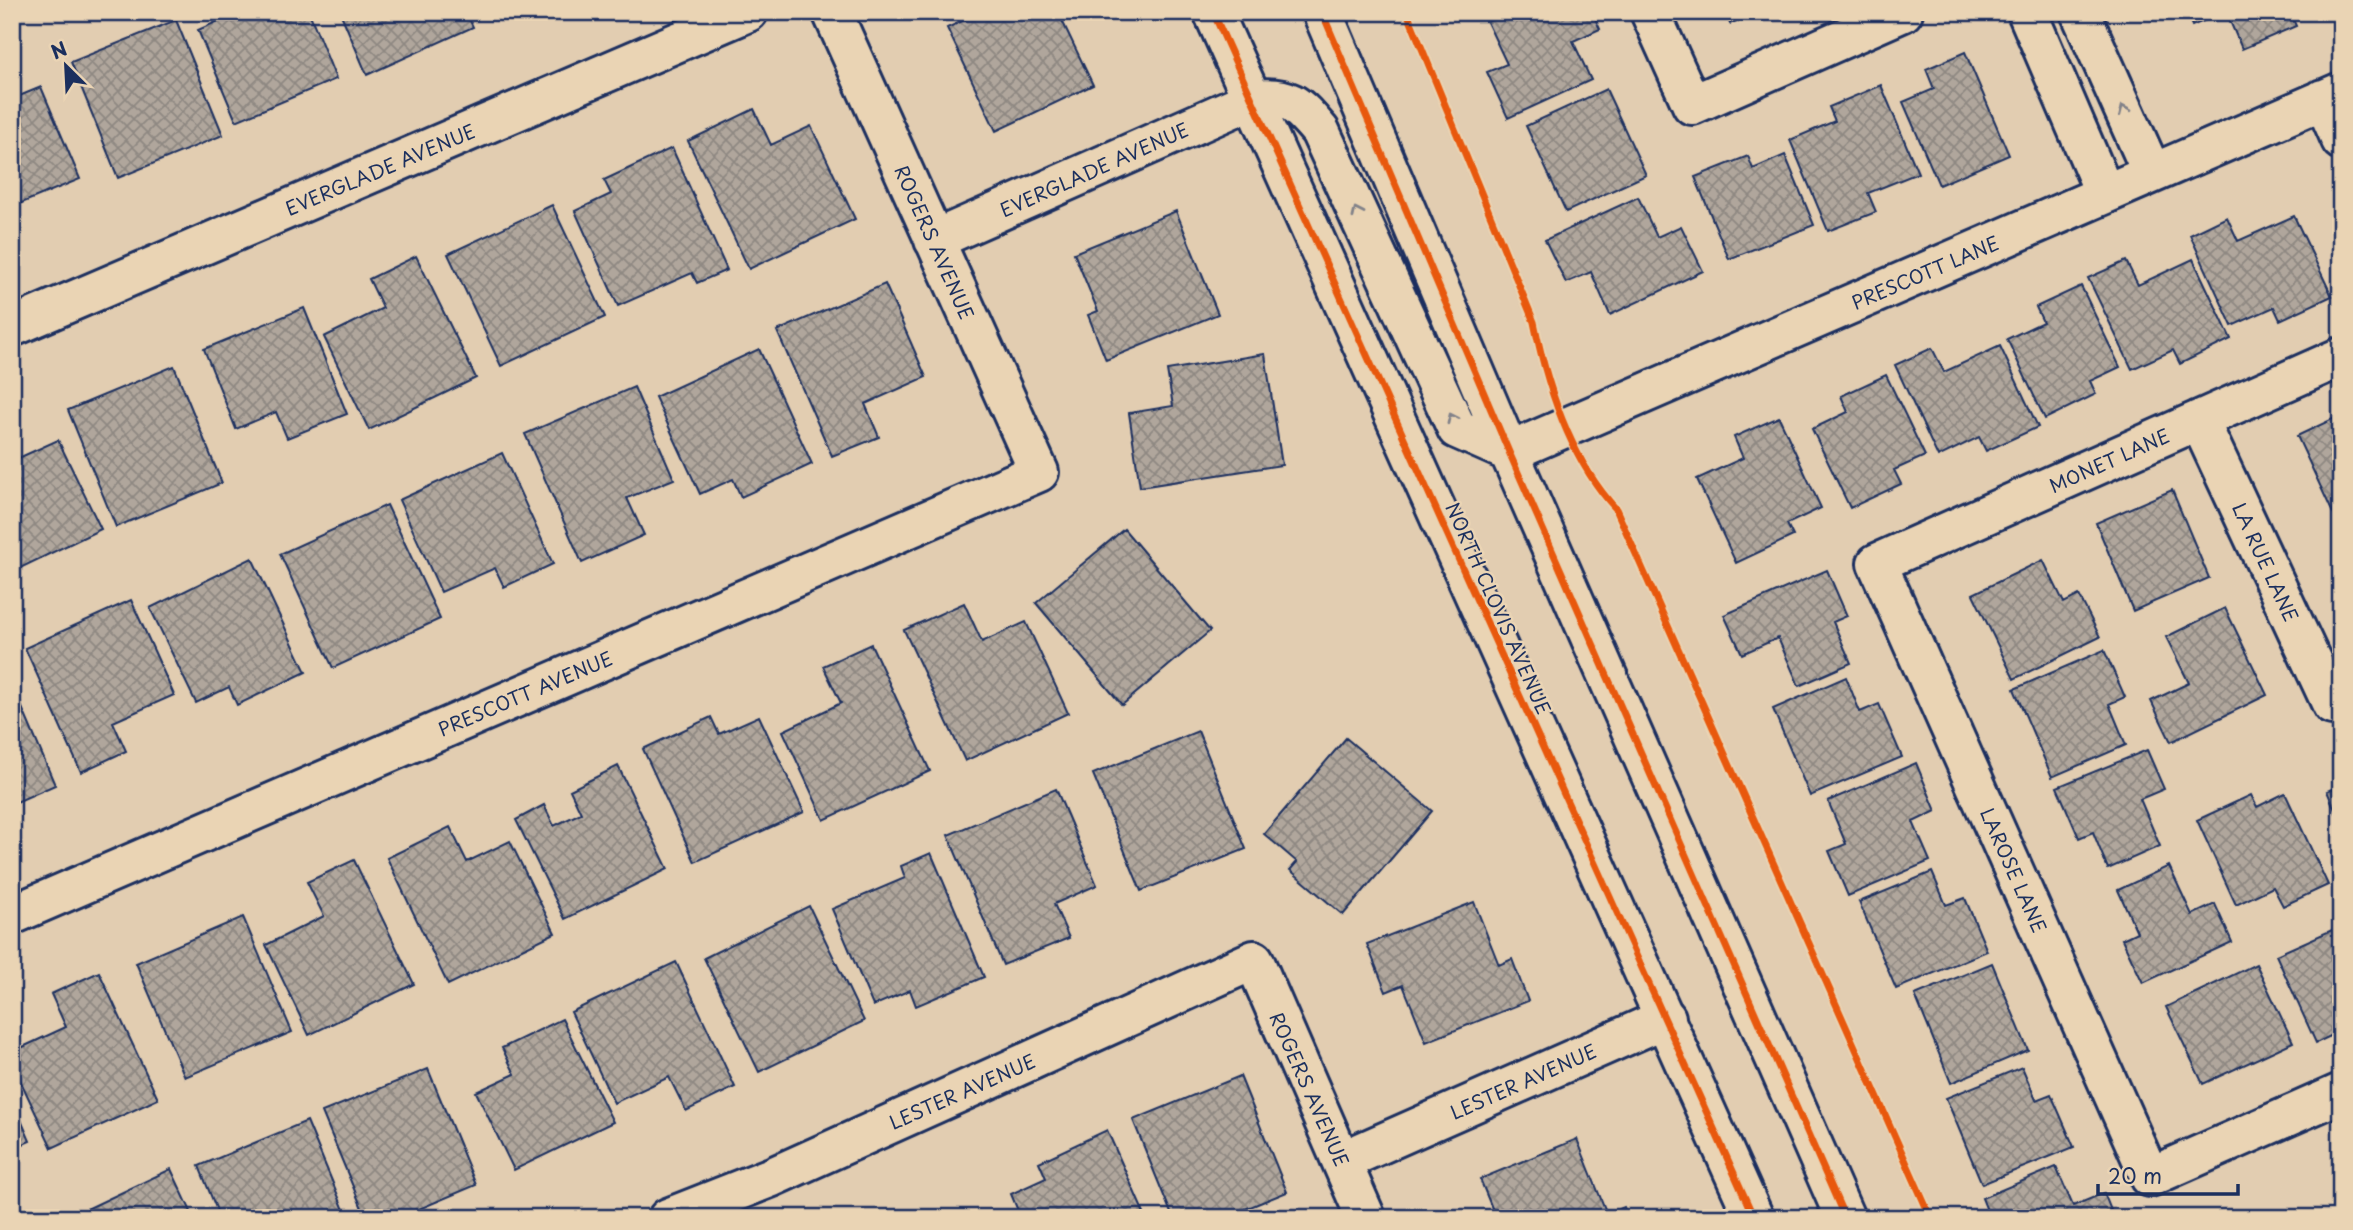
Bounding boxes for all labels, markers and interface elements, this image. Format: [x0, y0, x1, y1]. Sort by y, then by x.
north arrow [32, 32, 102, 102]
text: N [46, 34, 71, 65]
one-way arrow [2118, 105, 2132, 118]
street label: EVERGLADE AVENUE [995, 115, 1193, 223]
street label: EVERGLADE AVENUE [281, 116, 479, 222]
street label: ROGERS AVENUE [888, 160, 982, 324]
one-way arrow [1351, 206, 1365, 219]
street label: PRESCOTT LANE [1847, 228, 2003, 316]
one-way arrow [1446, 413, 1460, 425]
street label: MONET LANE [2044, 421, 2174, 499]
street label: NORTH CLOVIS AVENUE [1440, 497, 1558, 719]
street label: LA RUE LANE [2226, 498, 2306, 626]
street label: PRESCOTT AVENUE [433, 644, 617, 742]
street label: LAROSE LANE [1974, 803, 2054, 937]
street label: ROGERS AVENUE [1263, 1007, 1357, 1171]
street label: LESTER AVENUE [1445, 1036, 1601, 1126]
street label: LESTER AVENUE [884, 1046, 1040, 1136]
scale bar [2098, 1153, 2238, 1197]
text: 20 m [2108, 1159, 2162, 1191]

